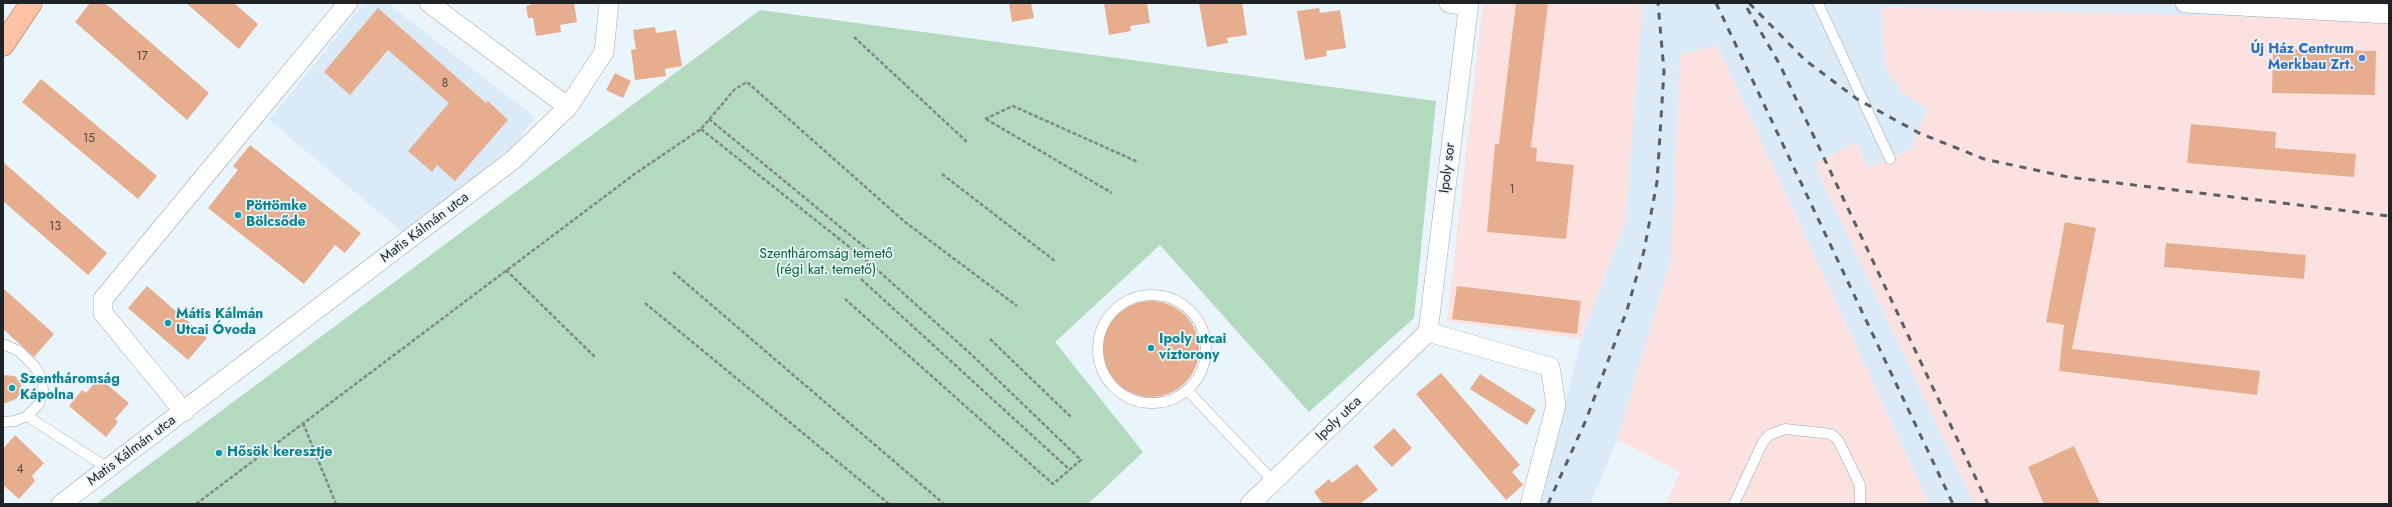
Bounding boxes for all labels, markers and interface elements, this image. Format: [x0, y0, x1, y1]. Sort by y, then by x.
place label: Új Ház Centrum Merkbau Zrt. [2250, 42, 2354, 74]
house number: 17 [136, 50, 148, 64]
marker: Új Ház Centrum Merkbau Zrt. [2357, 53, 2367, 63]
house number: 8 [442, 77, 448, 91]
house number: 15 [83, 132, 95, 146]
street label: Ipoly sor [1437, 142, 1459, 194]
house number: 1 [1509, 183, 1515, 197]
street label: Matis Kálmán utca [378, 189, 472, 267]
place label: Pöttömke Bölcsőde [246, 199, 307, 232]
marker: Pöttömke Bölcsőde [233, 210, 243, 220]
house number: 13 [49, 220, 61, 234]
park label: Szentháromság temető (régi kat. temető) [759, 247, 893, 280]
place label: Mátis Kálmán Utcai Óvoda [176, 307, 263, 340]
marker: Mátis Kálmán Utcai Óvoda [163, 318, 173, 328]
place label: Ipoly utcai víztorony [1159, 332, 1226, 364]
marker: Ipoly utcai víztorony [1146, 343, 1156, 353]
place label: Szentháromság Kápolna [20, 372, 120, 404]
marker: Szentháromság Kápolna [7, 383, 17, 393]
street label: Ipoly utca [1313, 393, 1365, 445]
street label: Matis Kálmán utca [85, 412, 179, 490]
place label: Hősök keresztje [227, 445, 333, 461]
marker: Hősök keresztje [214, 448, 224, 458]
house number: 4 [17, 463, 23, 477]

